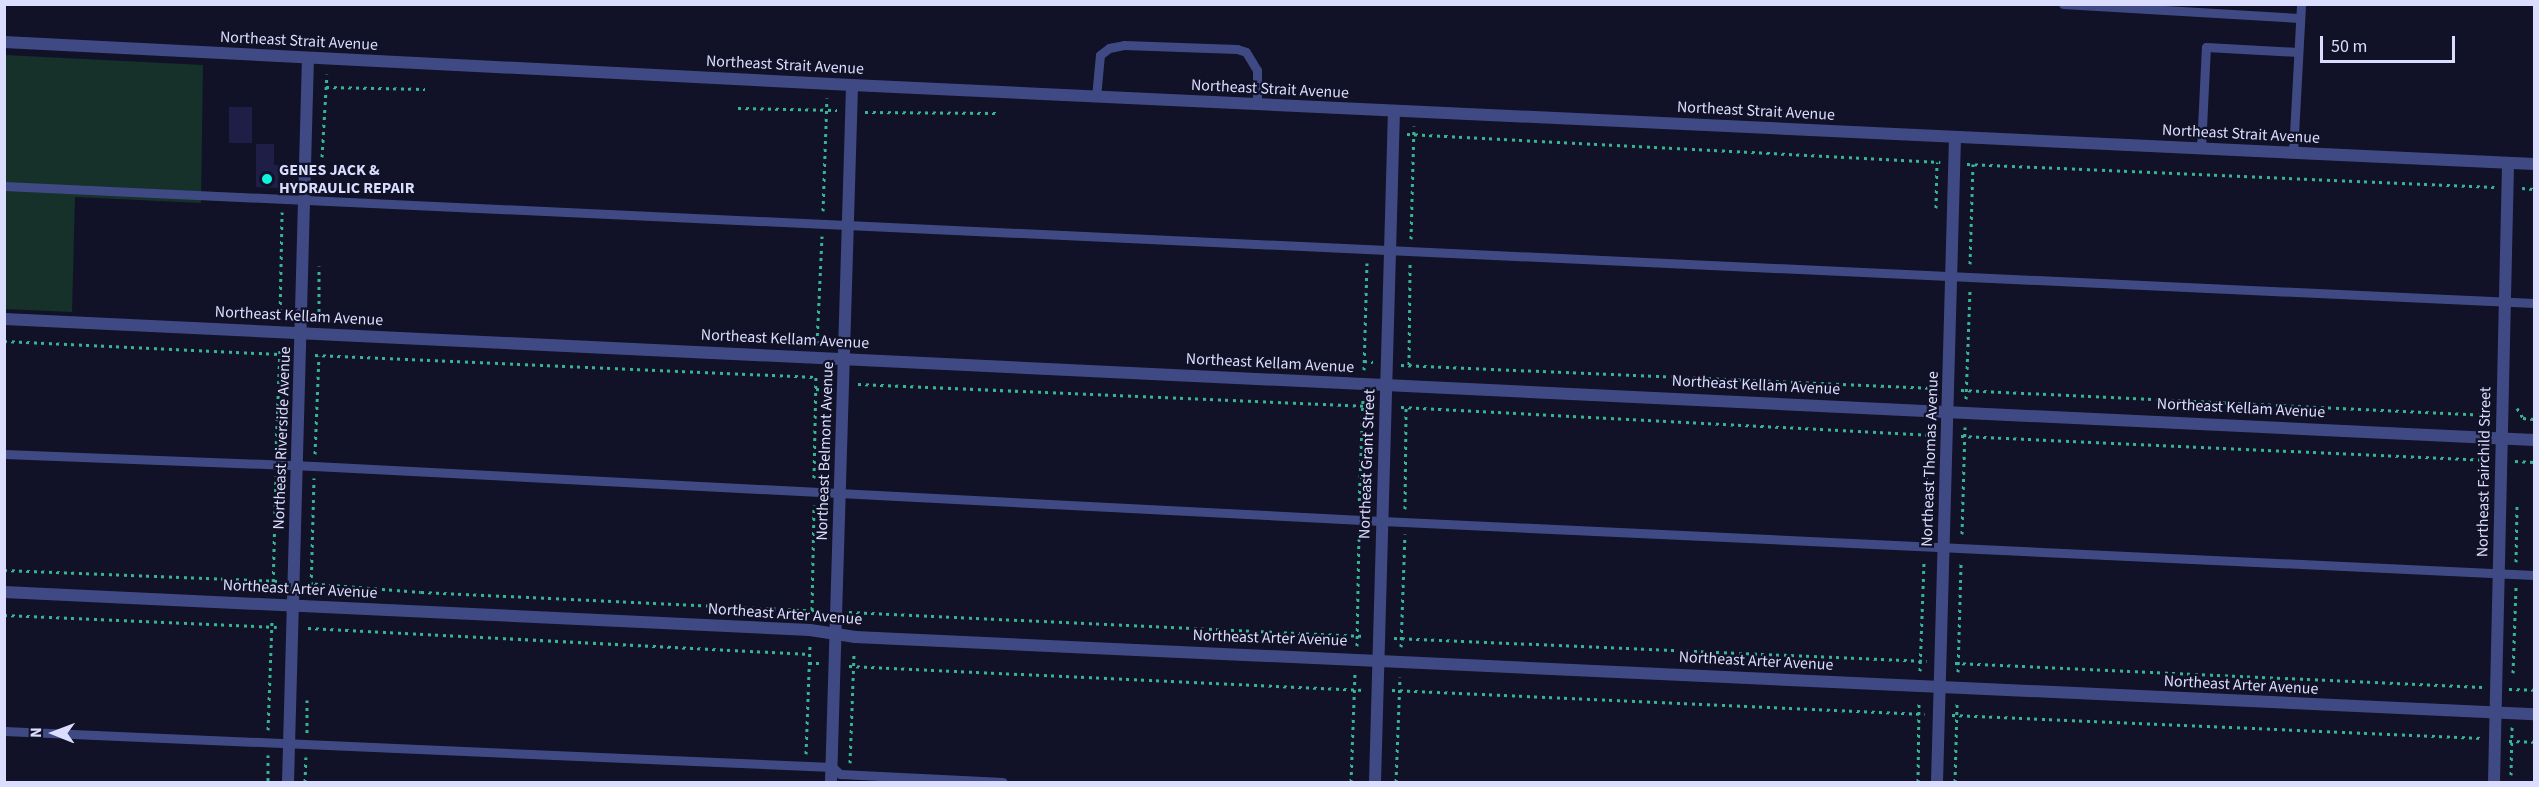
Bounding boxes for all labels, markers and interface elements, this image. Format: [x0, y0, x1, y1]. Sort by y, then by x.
scale bar [2323, 24, 2458, 62]
street label: Northeast Strait Avenue [220, 27, 378, 55]
text: 50 m [2331, 34, 2367, 59]
street label: Northeast Strait Avenue [706, 51, 864, 79]
street label: Northeast Strait Avenue [1191, 75, 1349, 103]
street label: Northeast Strait Avenue [1677, 97, 1835, 125]
street label: Northeast Strait Avenue [2162, 120, 2320, 148]
place label: GENES JACK & HYDRAULIC REPAIR [279, 160, 414, 198]
marker: GENES JACK & HYDRAULIC REPAIR [260, 172, 274, 186]
street label: Northeast Kellam Avenue [214, 302, 384, 330]
street label: Northeast Kellam Avenue [700, 325, 870, 353]
street label: Northeast Riverside Avenue [269, 346, 295, 530]
street label: Northeast Kellam Avenue [1185, 349, 1355, 377]
street label: Northeast Belmont Avenue [812, 361, 838, 541]
street label: Northeast Kellam Avenue [1671, 371, 1841, 399]
street label: Northeast Thomas Avenue [1917, 371, 1943, 547]
street label: Northeast Fairchild Street [2473, 387, 2495, 557]
street label: Northeast Grant Street [1355, 389, 1379, 539]
street label: Northeast Kellam Avenue [2156, 394, 2326, 422]
street label: Northeast Arter Avenue [222, 575, 378, 603]
street label: Northeast Arter Avenue [707, 599, 863, 629]
street label: Northeast Arter Avenue [1192, 626, 1348, 650]
street label: Northeast Arter Avenue [1678, 647, 1834, 675]
street label: Northeast Arter Avenue [2163, 671, 2319, 699]
north arrow [24, 703, 84, 763]
text: N [25, 727, 47, 738]

